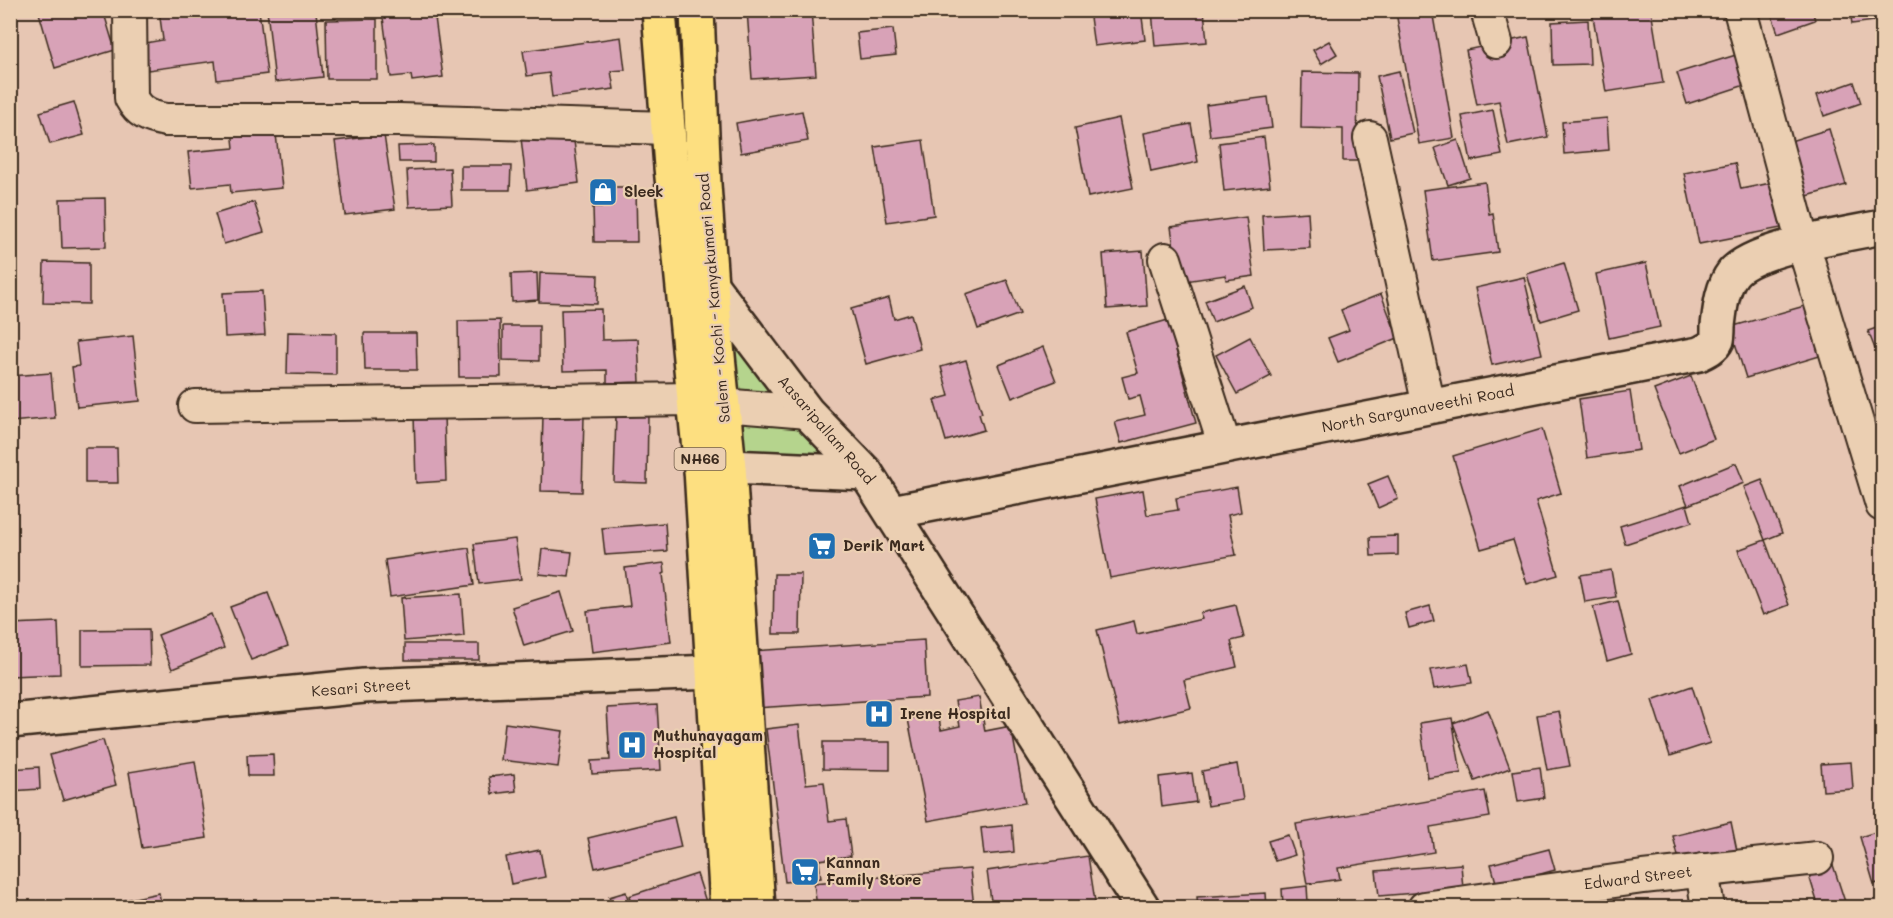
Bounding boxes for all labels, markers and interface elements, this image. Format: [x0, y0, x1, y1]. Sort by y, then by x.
street label: Salem - Kochi - Kanyakumari Road [692, 173, 734, 424]
shop icon: Sleek [587, 176, 619, 208]
place label: Sleek [624, 181, 663, 201]
street label: Aasaripallam Road [774, 371, 880, 488]
street label: North Sargunaveethi Road [1320, 380, 1516, 436]
road number: NH66 [674, 448, 726, 470]
supermarket icon: Derik Mart [806, 530, 838, 562]
place label: Derik Mart [843, 535, 925, 555]
street label: Kesari Street [311, 674, 411, 700]
hospital icon: Irene Hospital [863, 698, 895, 730]
place label: Irene Hospital [900, 703, 1011, 723]
place label: Muthunayagam Hospital [653, 725, 763, 762]
hospital icon: Muthunayagam Hospital [616, 729, 648, 761]
place label: Kannan Family Store [826, 852, 921, 889]
supermarket icon: Kannan Family Store [789, 856, 821, 888]
street label: Edward Street [1583, 860, 1693, 894]

